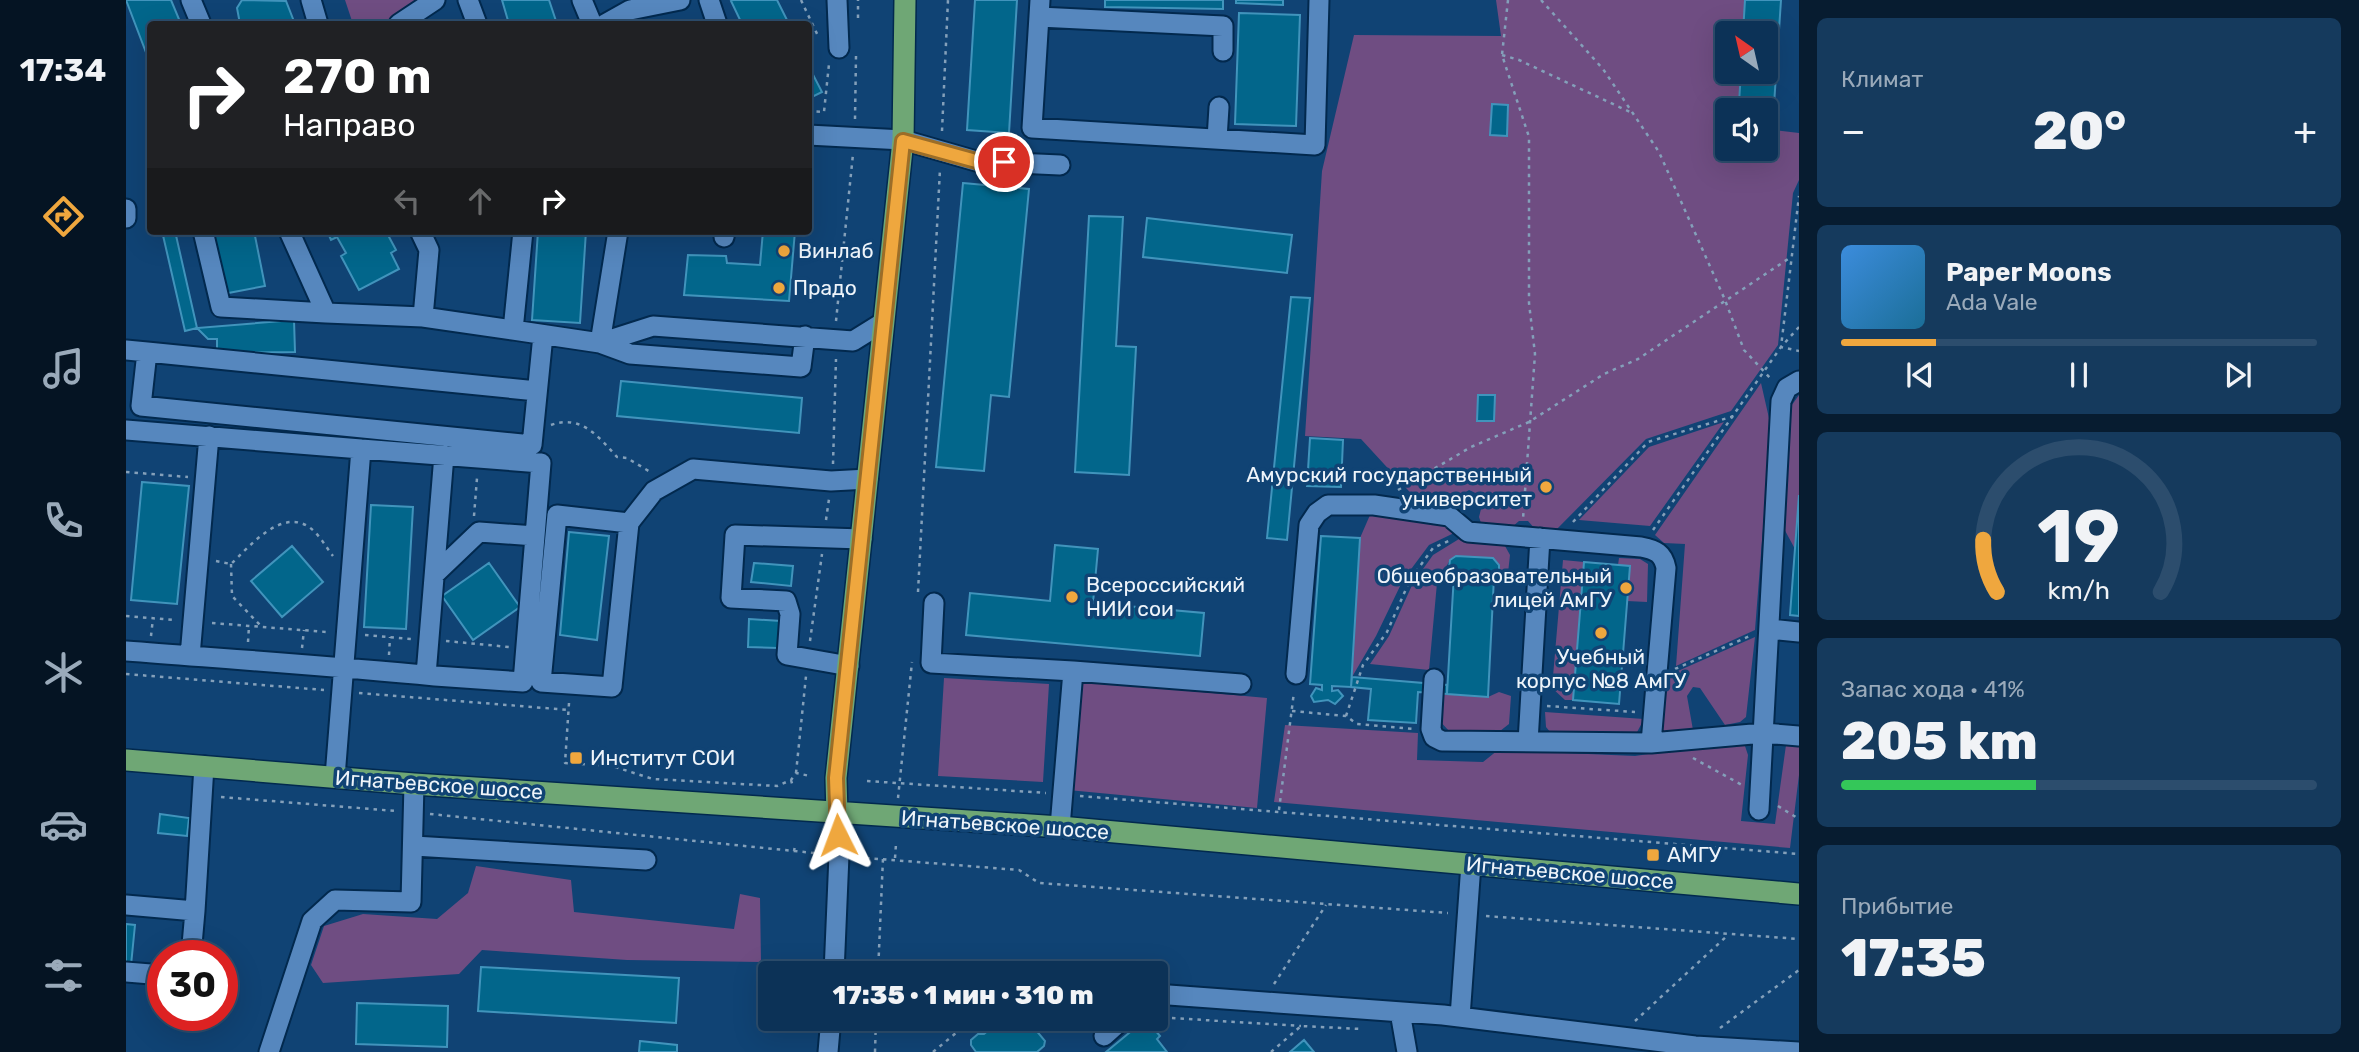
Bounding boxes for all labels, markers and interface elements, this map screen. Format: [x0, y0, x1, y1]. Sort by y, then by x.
north arrow [1715, 21, 1778, 84]
map controls [1715, 21, 1778, 161]
text: 270 m [283, 47, 432, 105]
icon: right [168, 49, 259, 140]
text: 17:34 [20, 51, 106, 89]
text: Климат [1841, 65, 1923, 93]
button: sound [1715, 98, 1778, 161]
text: 20° [2033, 100, 2126, 162]
text: Направо [283, 106, 416, 144]
text: − [1841, 108, 1866, 154]
text: + [2293, 108, 2317, 154]
pin [974, 132, 1034, 192]
icon: arrive [985, 143, 1023, 181]
icon: left [388, 182, 426, 220]
icon: ahead [461, 182, 499, 220]
icon: right [534, 182, 572, 220]
icon: directions [39, 192, 88, 241]
place label: Винлаб [798, 238, 874, 263]
marker: Винлаб [776, 243, 792, 259]
text: Paper Moons [1946, 257, 2112, 288]
place label: Прадо [793, 275, 857, 300]
marker: Прадо [771, 280, 787, 296]
text: Ada Vale [1946, 288, 2038, 316]
icon: music [39, 344, 88, 393]
icon: previous [1901, 356, 1939, 394]
icon: pause [2060, 356, 2098, 394]
icon: next [2219, 356, 2257, 394]
place label: Амурский государственный университет [1246, 462, 1532, 511]
marker: Амурский государственный университет [1538, 479, 1554, 495]
text: 19 [2038, 494, 2120, 580]
icon: phone [39, 496, 88, 545]
place label: Общеобразовательный лицей АмГУ [1377, 563, 1613, 612]
place label: Всероссийский НИИ сои [1086, 572, 1245, 621]
text: km/h [2048, 576, 2110, 605]
marker: Общеобразовательный лицей АмГУ [1618, 580, 1634, 596]
marker: Всероссийский НИИ сои [1064, 589, 1080, 605]
marker: Учебный корпус №8 АмГУ [1593, 625, 1609, 641]
place label: Учебный корпус №8 АмГУ [1516, 644, 1687, 693]
icon: climate [39, 648, 88, 697]
text: Запас хода · 41% [1841, 675, 2025, 703]
text: 205 km [1841, 710, 2038, 772]
place label: Институт СОИ [590, 745, 735, 770]
marker: Институт СОИ [568, 750, 584, 766]
street label: Игнатьевское шоссе [334, 765, 544, 804]
position arrow [801, 798, 875, 872]
icon: car [39, 800, 88, 849]
street label: Игнатьевское шоссе [900, 805, 1110, 844]
place label: АМГУ [1667, 842, 1722, 867]
marker: АМГУ [1645, 847, 1661, 863]
street label: Игнатьевское шоссе [1465, 851, 1675, 894]
text: Прибытие [1841, 892, 1953, 920]
text: 17:35 [1841, 927, 1986, 989]
speed limit sign: 30 [147, 940, 238, 1031]
icon: filters [39, 951, 88, 1000]
text: 17:35 · 1 мин · 310 m [832, 980, 1094, 1011]

